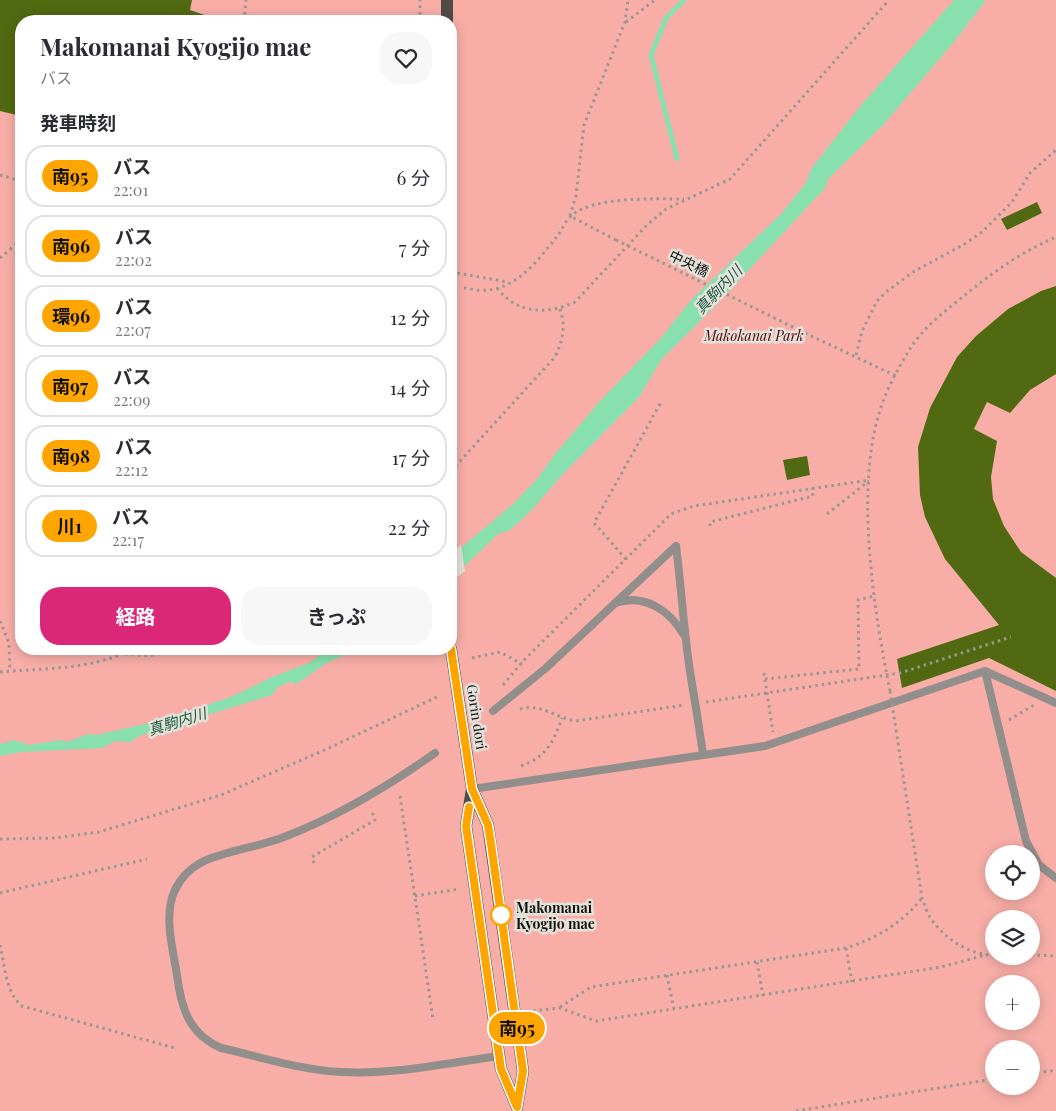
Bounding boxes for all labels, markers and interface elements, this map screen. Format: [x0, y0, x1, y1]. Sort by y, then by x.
text: Makomanai Kyogijo mae [40, 30, 311, 62]
button: heart [380, 32, 432, 84]
text: バス [40, 67, 72, 88]
text: 発車時刻 [40, 109, 116, 135]
text: バス [113, 153, 151, 179]
text: 南95 [52, 164, 88, 188]
text: 6 分 [396, 164, 430, 190]
text: 22:01 [113, 179, 148, 200]
text: バス [115, 223, 153, 249]
text: 南96 [52, 234, 90, 258]
text: 7 分 [399, 234, 430, 260]
street label: 中央橋 [666, 245, 712, 281]
text: 22:02 [115, 249, 152, 270]
water label: 真駒内川 [690, 259, 747, 318]
text: バス [115, 293, 153, 319]
text: 環96 [52, 304, 90, 328]
text: 12 分 [390, 304, 430, 330]
text: 22:07 [115, 319, 151, 340]
park label: Makokanai Park [703, 326, 804, 345]
text: バス [113, 363, 151, 389]
text: 南97 [52, 374, 88, 398]
text: 14 分 [390, 374, 430, 400]
text: 22:09 [113, 389, 150, 410]
text: バス [115, 433, 153, 459]
text: 南98 [52, 444, 90, 468]
text: 17 分 [392, 444, 430, 470]
text: 22:12 [115, 459, 148, 480]
text: バス [112, 503, 150, 529]
text: 川1 [57, 514, 82, 538]
text: 22 分 [388, 514, 430, 540]
text: 22:17 [112, 529, 144, 550]
button: 経路 [40, 587, 231, 645]
button: きっぷ [241, 587, 432, 645]
street label: Gorin dori [462, 683, 492, 751]
water label: 真駒内川 [145, 702, 211, 739]
map controls [985, 845, 1040, 1095]
button: locate [985, 845, 1040, 900]
place label: Makomanai Kyogijo mae [516, 898, 595, 933]
marker: Makomanai Kyogijo mae [490, 904, 512, 926]
button: layers [985, 910, 1040, 965]
button: + [985, 975, 1040, 1030]
line badge: 南95 [488, 1012, 546, 1044]
text: 南95 [499, 1016, 535, 1040]
button: − [985, 1040, 1040, 1095]

